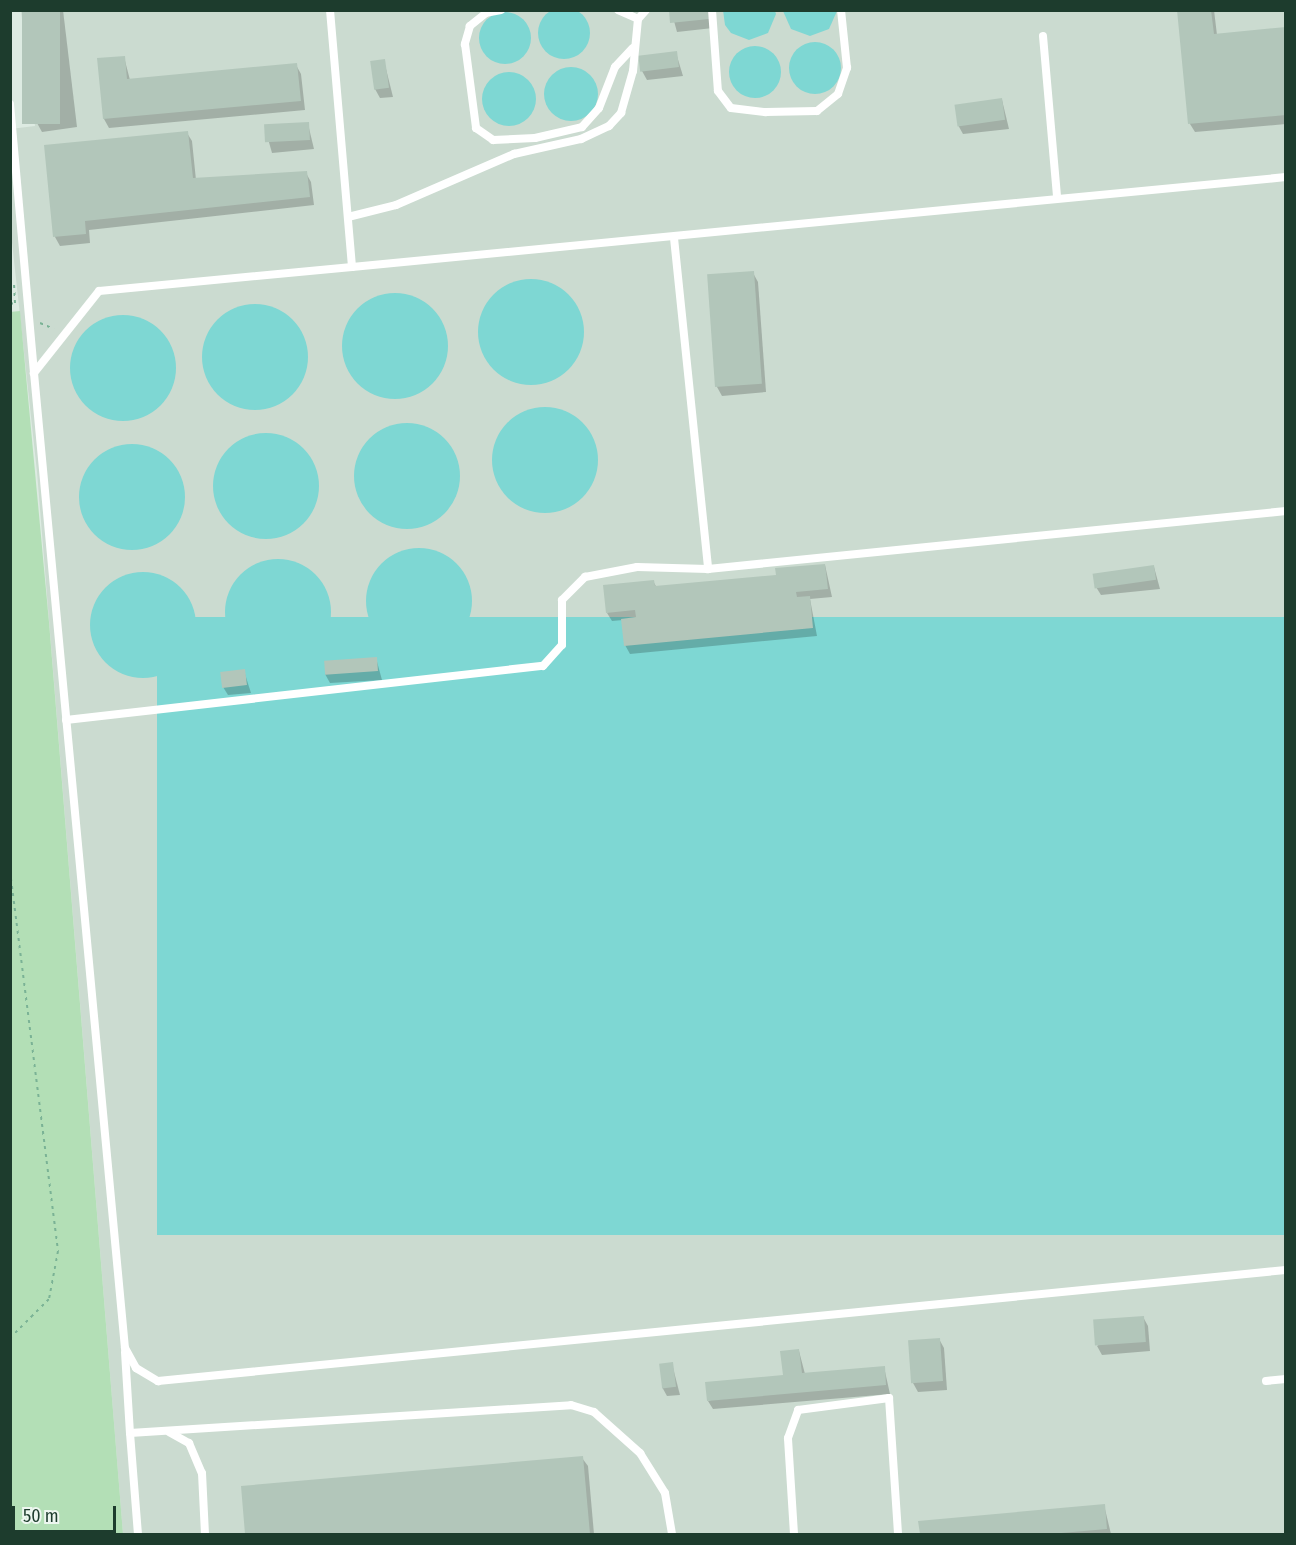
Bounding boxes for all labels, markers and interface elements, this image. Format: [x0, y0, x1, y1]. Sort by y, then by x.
scale bar [15, 1494, 118, 1532]
text: 50 m [23, 1505, 59, 1527]

